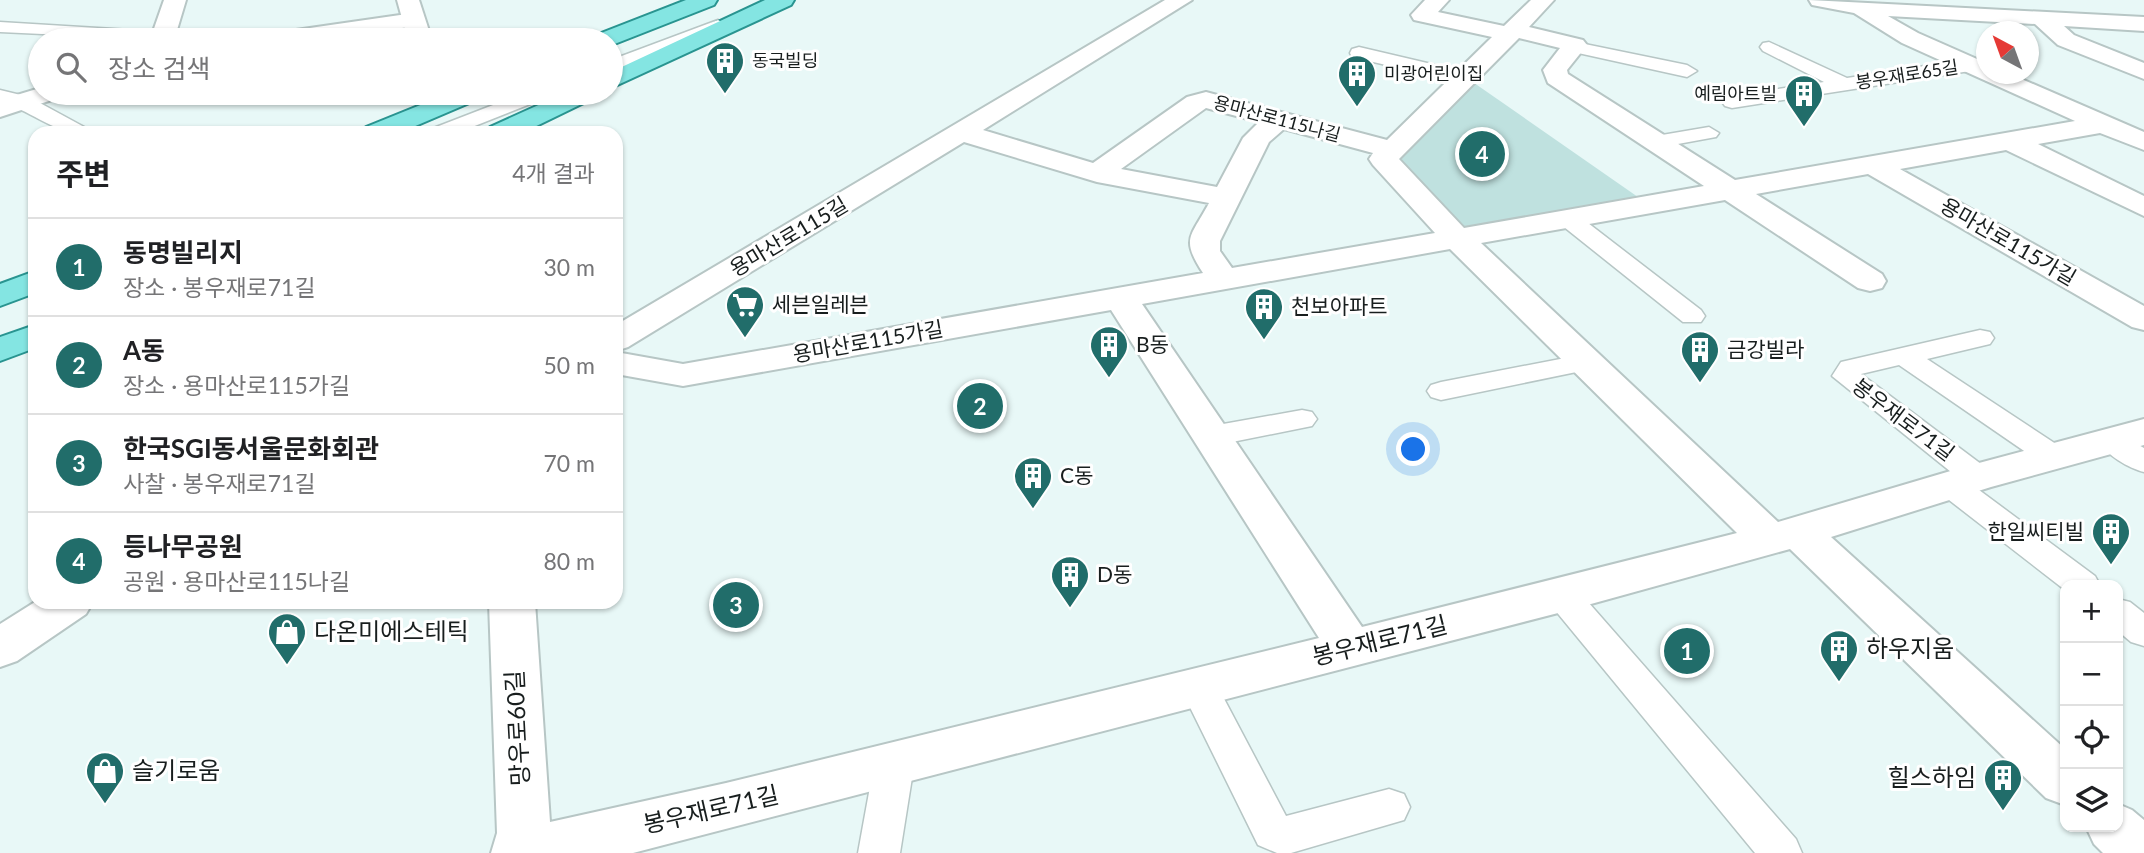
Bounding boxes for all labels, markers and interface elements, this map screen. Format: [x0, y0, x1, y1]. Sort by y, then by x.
north arrow [1976, 21, 2039, 84]
search box [28, 28, 623, 105]
building icon: 동국빌딩 [704, 40, 746, 95]
icon: search [52, 48, 90, 86]
place label: 동국빌딩 [752, 49, 818, 71]
text: 장소 검색 [108, 52, 210, 84]
building icon: 미광어린이집 [1336, 53, 1378, 108]
street label: 봉우재로65길 [1854, 55, 1960, 93]
place label: 미광어린이집 [1384, 62, 1483, 84]
building icon: 예림아트빌 [1783, 73, 1825, 128]
place label: 예림아트빌 [1694, 82, 1777, 104]
street label: 용마산로115나길 [1211, 90, 1343, 146]
pin: 4 [1459, 128, 1505, 180]
text: 주변 [56, 155, 111, 191]
text: 4개 결과 [512, 159, 595, 187]
street label: 용마산로115길 [725, 191, 852, 281]
street label: 용마산로115가길 [1936, 192, 2081, 290]
text: 동명빌리지 [123, 236, 243, 268]
text: 1 [72, 253, 86, 281]
text: 30 m [544, 253, 595, 281]
text: 장소 · 봉우재로71길 [123, 273, 316, 301]
supermarket icon: 세븐일레븐 [724, 284, 766, 339]
building icon: 천보아파트 [1243, 286, 1285, 341]
place label: 세븐일레븐 [772, 291, 869, 316]
place label: 천보아파트 [1291, 293, 1388, 318]
street label: 용마산로115가길 [790, 315, 945, 366]
building icon: B동 [1088, 324, 1130, 379]
building icon: 금강빌라 [1679, 329, 1721, 384]
place label: B동 [1136, 331, 1169, 356]
text: A동 [123, 334, 165, 366]
place label: 금강빌라 [1727, 336, 1804, 361]
text: 2 [72, 351, 86, 379]
text: 50 m [544, 351, 595, 379]
text: 장소 · 용마산로115가길 [123, 371, 350, 399]
street label: 봉우재로71길 [1848, 372, 1960, 465]
pin: 2 [957, 380, 1003, 432]
text: 한국SGI동서울문화회관 [123, 432, 379, 464]
your location [1396, 432, 1430, 466]
text: 3 [72, 449, 86, 477]
text: 70 m [544, 449, 595, 477]
building icon: C동 [1012, 455, 1054, 510]
place label: C동 [1060, 462, 1093, 487]
text: 사찰 · 봉우재로71길 [123, 469, 316, 497]
building icon: 한일씨티빌 [2090, 511, 2132, 566]
place label: 한일씨티빌 [1987, 518, 2084, 543]
text: 등나무공원 [123, 530, 243, 562]
text: 4 [72, 547, 86, 575]
text: 80 m [544, 547, 595, 575]
building icon: D동 [1049, 554, 1091, 609]
place label: D동 [1097, 561, 1132, 586]
text: 공원 · 용마산로115나길 [123, 567, 350, 595]
pin: 3 [713, 579, 759, 631]
map controls [2060, 580, 2123, 832]
button: + [2060, 580, 2123, 643]
street label: 봉우재로71길 [1309, 609, 1450, 670]
shop icon: 다온미에스테틱 [266, 611, 308, 666]
place label: 다온미에스테틱 [314, 616, 469, 645]
pin: 1 [1664, 625, 1710, 677]
building icon: 하우지움 [1818, 628, 1860, 683]
place label: 하우지움 [1866, 633, 1954, 662]
button: − [2060, 643, 2123, 706]
street label: 망우로60길 [499, 669, 534, 787]
button: locate [2060, 706, 2123, 769]
shop icon: 슬기로움 [84, 750, 126, 805]
place label: 슬기로움 [132, 755, 220, 784]
building icon: 힐스하임 [1982, 757, 2024, 812]
place label: 힐스하임 [1888, 762, 1976, 791]
button: layers [2060, 769, 2123, 832]
street label: 봉우재로71길 [640, 779, 781, 838]

